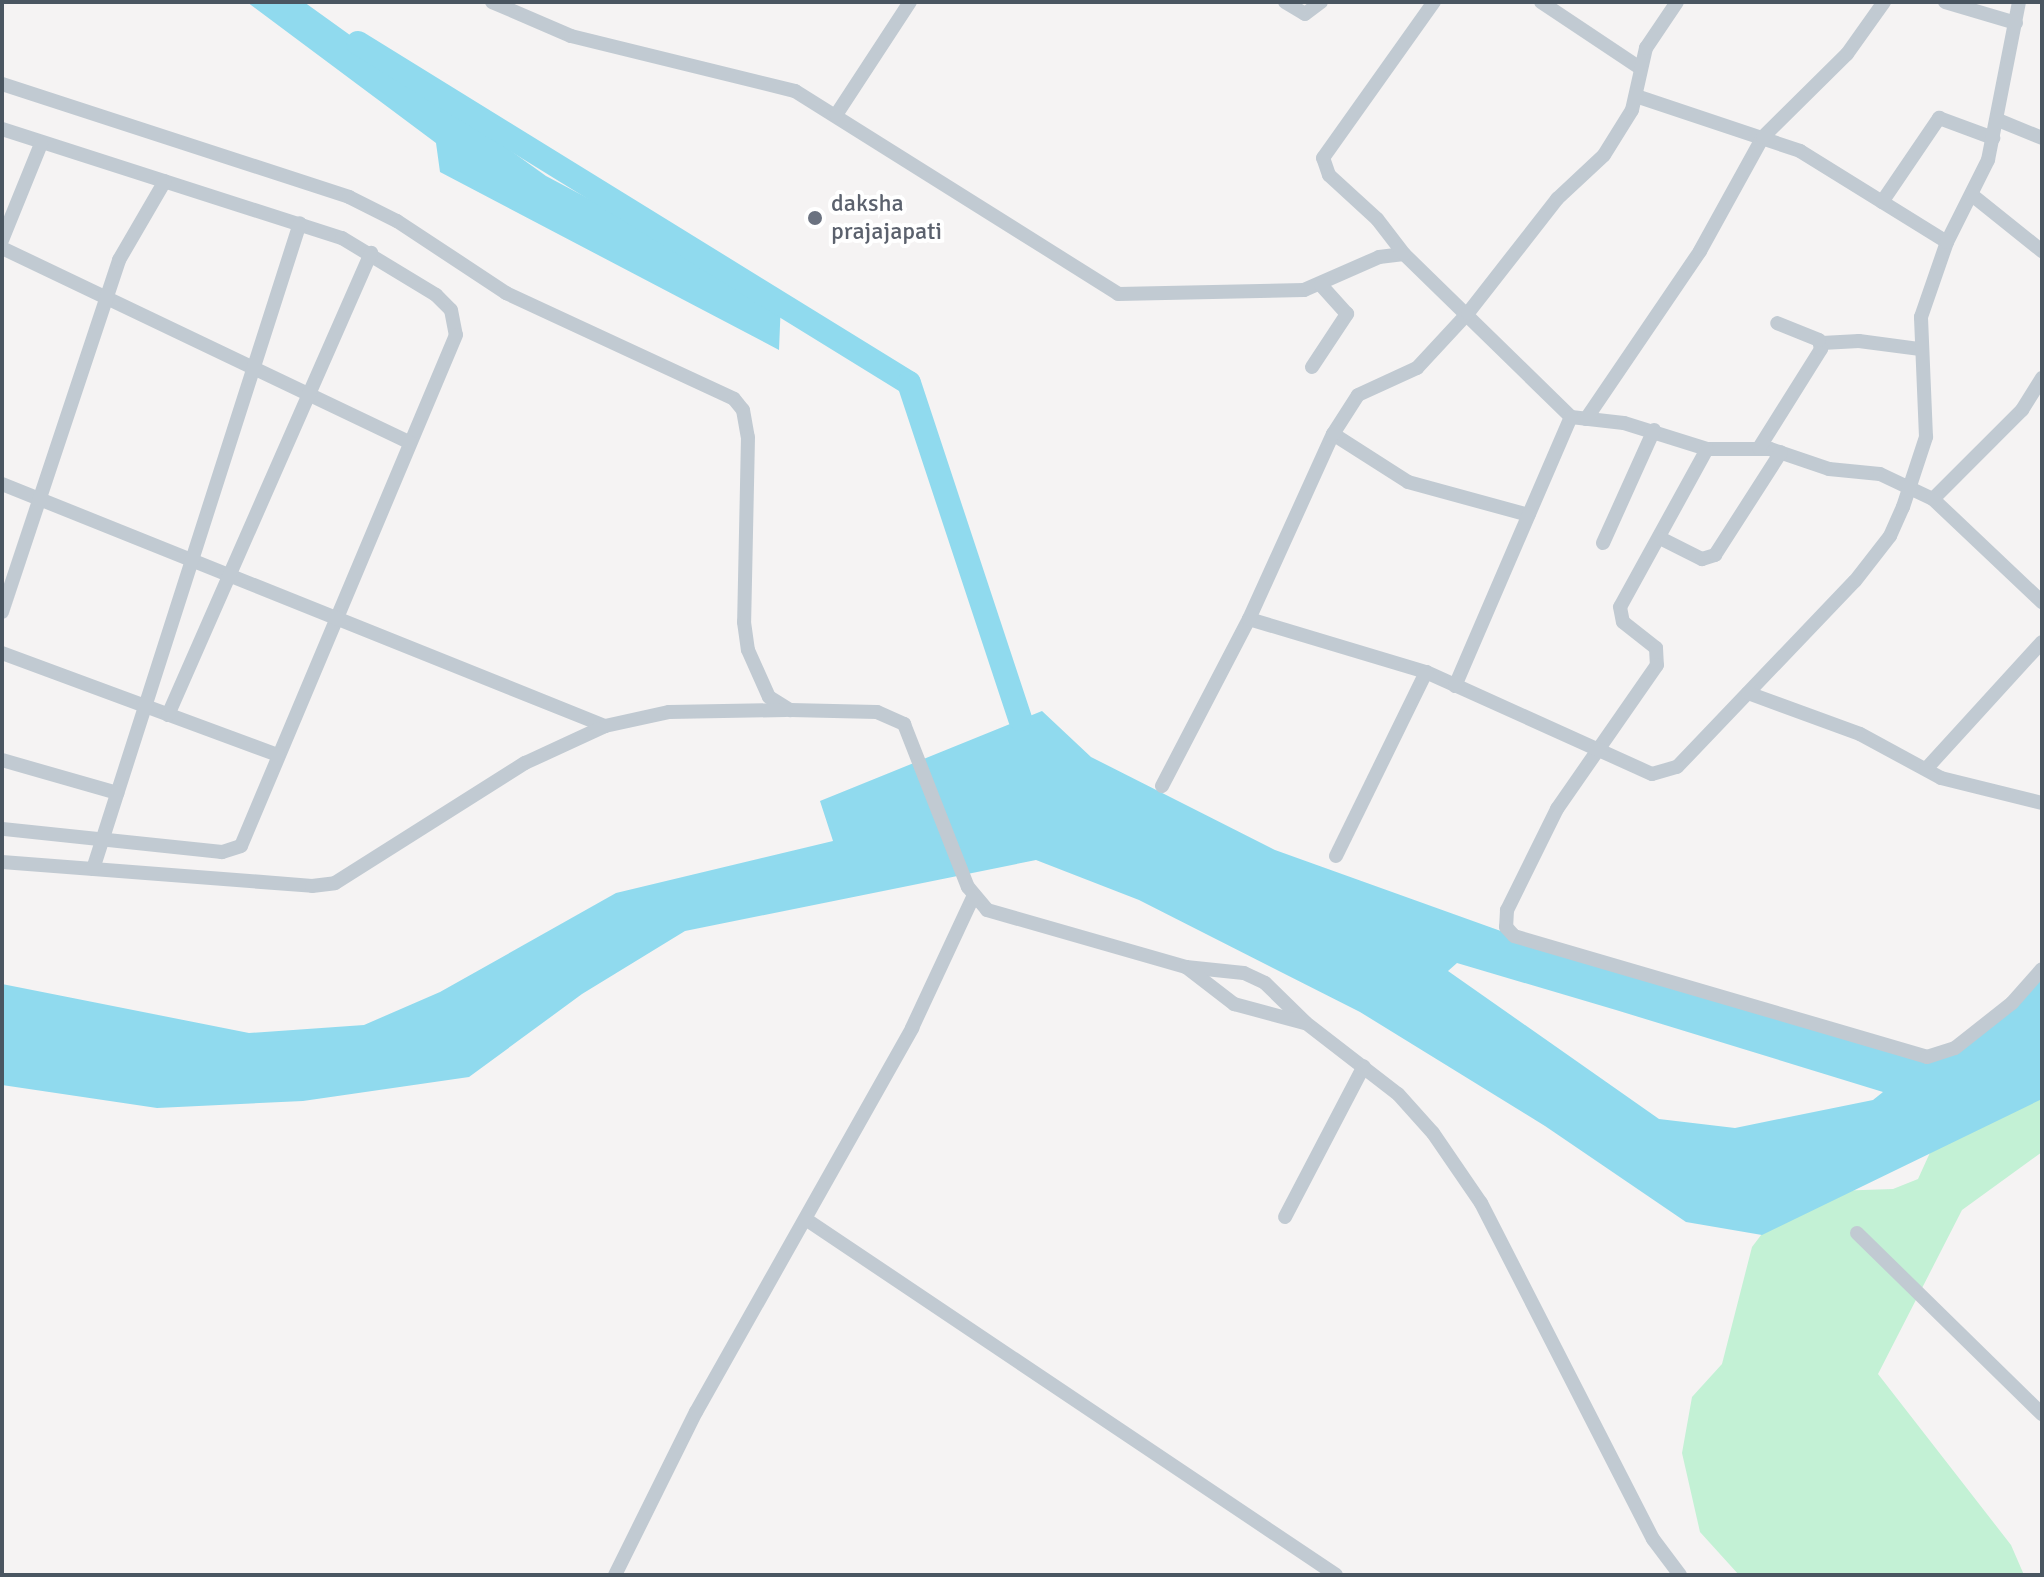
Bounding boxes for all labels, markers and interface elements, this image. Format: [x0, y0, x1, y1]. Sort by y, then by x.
place label: daksha prajajapati [831, 190, 942, 246]
marker: daksha prajajapati [806, 209, 824, 227]

